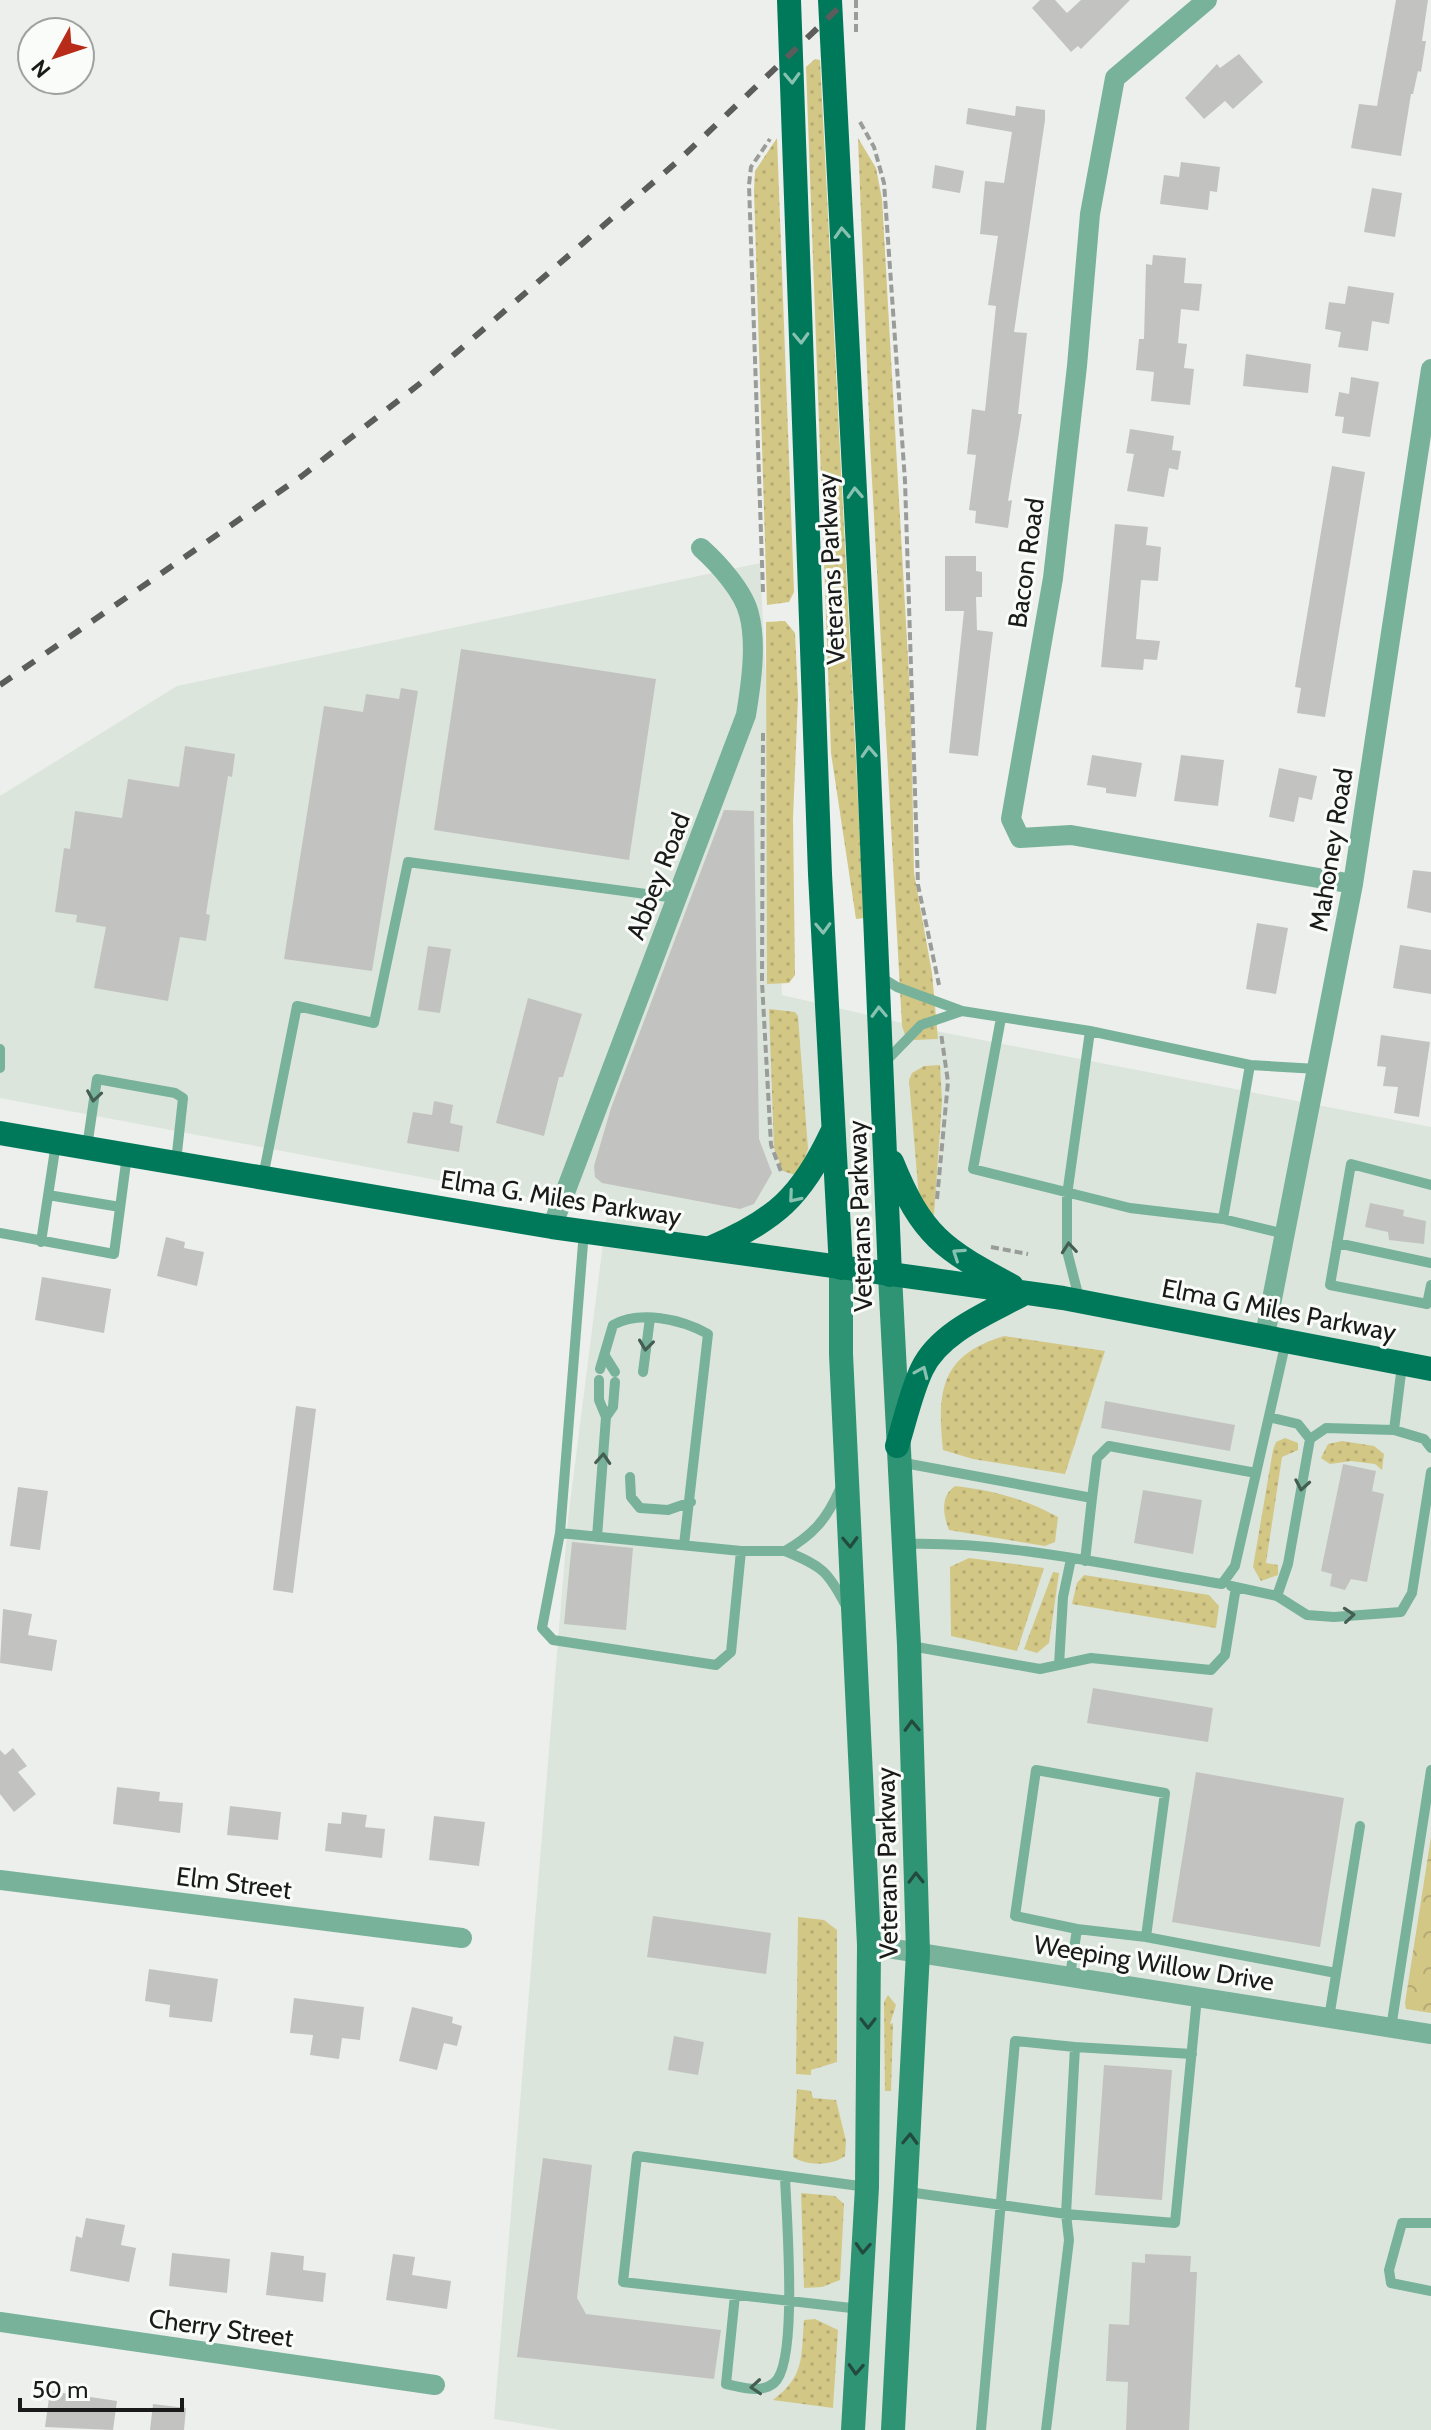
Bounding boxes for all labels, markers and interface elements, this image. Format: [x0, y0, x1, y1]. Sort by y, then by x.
north arrow [16, 16, 96, 96]
text: N [26, 54, 56, 83]
one-way arrow [784, 72, 801, 85]
one-way arrow [834, 226, 851, 239]
one-way arrow [793, 332, 810, 345]
street label: Veterans Parkway [810, 472, 852, 666]
one-way arrow [847, 486, 864, 499]
street label: Bacon Road [1001, 496, 1051, 630]
one-way arrow [860, 745, 877, 758]
street label: Mahoney Road [1302, 766, 1360, 934]
street label: Abbey Road [619, 808, 697, 944]
one-way arrow [814, 922, 831, 935]
one-way arrow [871, 1005, 888, 1018]
one-way arrow [86, 1089, 103, 1103]
street label: Veterans Parkway [841, 1120, 879, 1312]
street label: Elma G. Miles Parkway [438, 1163, 684, 1233]
one-way arrow [789, 1188, 804, 1202]
one-way arrow [1060, 1242, 1077, 1255]
one-way arrow [952, 1249, 966, 1264]
street label: Elma G Miles Parkway [1159, 1272, 1399, 1348]
one-way arrow [638, 1339, 655, 1352]
one-way arrow [913, 1366, 929, 1380]
one-way arrow [594, 1452, 611, 1465]
one-way arrow [1294, 1478, 1311, 1491]
one-way arrow [841, 1536, 858, 1549]
one-way arrow [1343, 1607, 1356, 1624]
one-way arrow [903, 1719, 920, 1732]
street label: Veterans Parkway [869, 1767, 905, 1959]
street label: Elm Street [174, 1860, 294, 1906]
one-way arrow [907, 1871, 925, 1884]
street label: Weeping Willow Drive [1032, 1928, 1276, 1998]
one-way arrow [859, 2017, 877, 2030]
one-way arrow [901, 2132, 918, 2145]
one-way arrow [855, 2242, 872, 2255]
street label: Cherry Street [147, 2302, 296, 2354]
scale bar [20, 2362, 182, 2412]
one-way arrow [848, 2363, 865, 2376]
text: 50 m [32, 2375, 88, 2404]
one-way arrow [750, 2378, 763, 2395]

